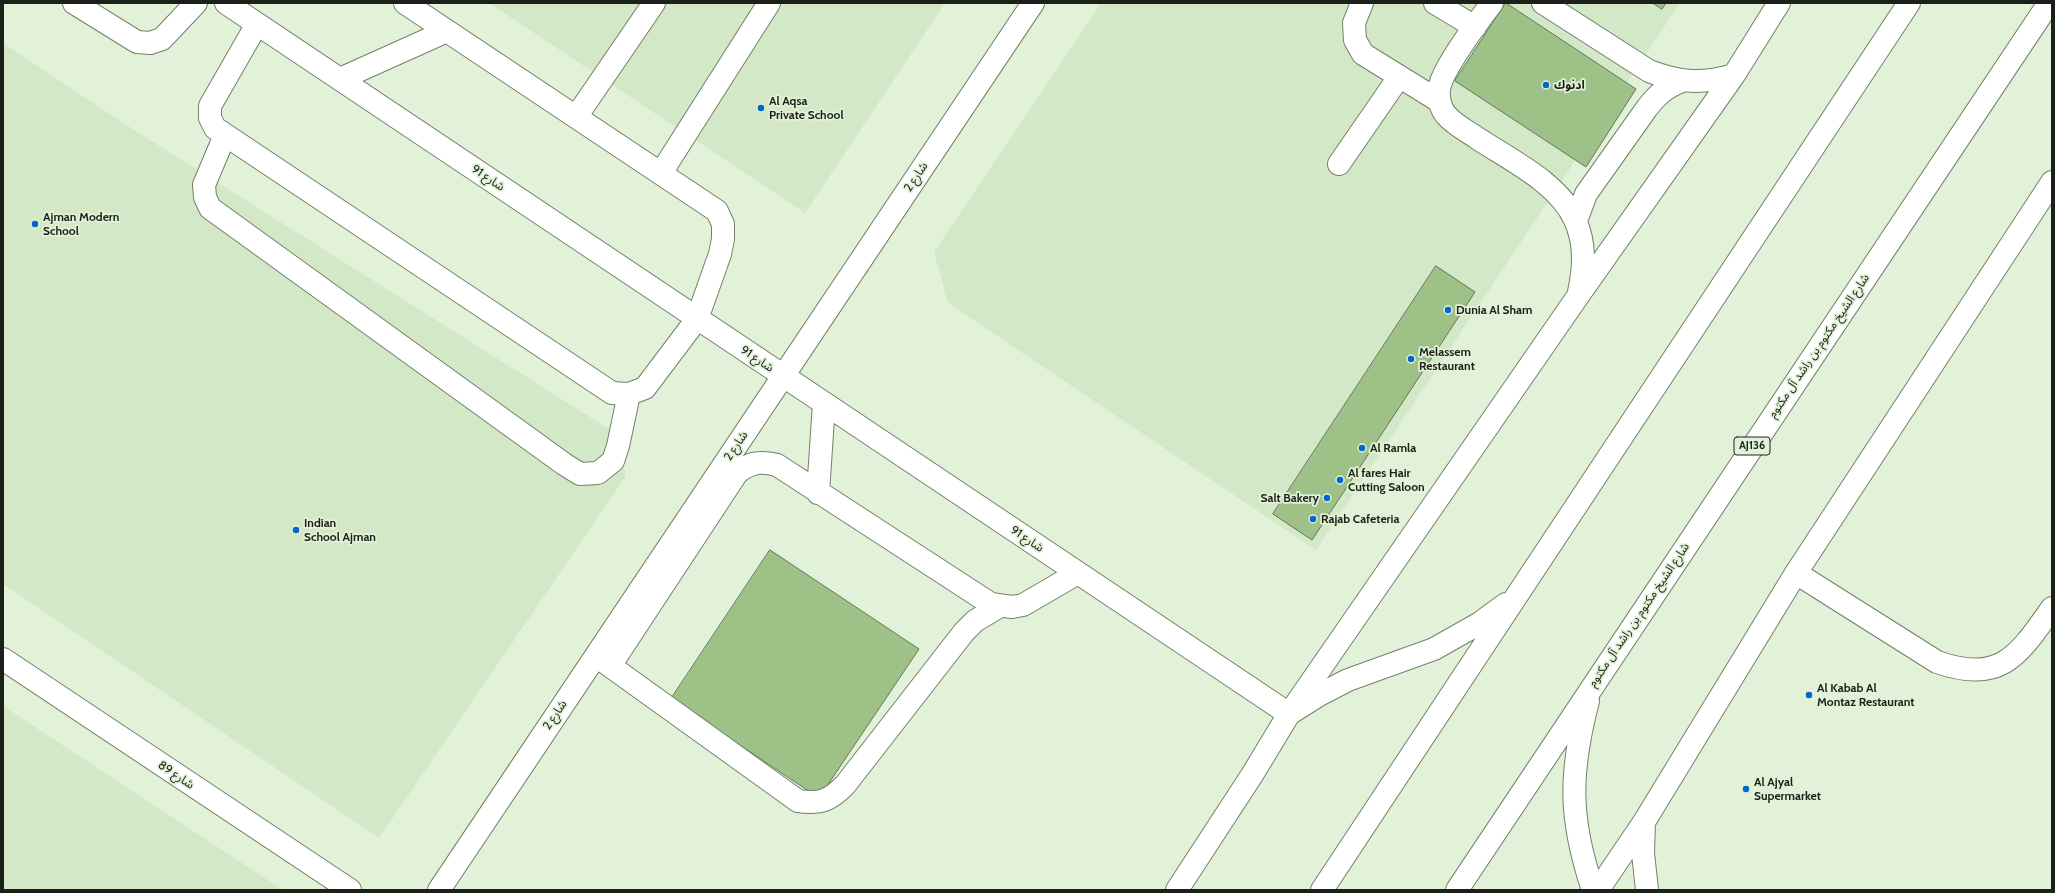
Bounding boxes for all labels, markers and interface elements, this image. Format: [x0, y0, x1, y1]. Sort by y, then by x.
place label: ادنوك [1554, 78, 1585, 92]
marker: ادنوك [1541, 80, 1551, 90]
place label: Al Aqsa Private School [769, 94, 844, 122]
marker: Al Aqsa Private School [756, 103, 766, 113]
street label: شارع 2 [901, 160, 931, 194]
street label: شارع 91 [469, 162, 507, 194]
place label: Ajman Modern School [43, 210, 119, 238]
marker: Ajman Modern School [30, 219, 40, 229]
street label: شارع الشيخ مكتوم بن راشد آل مكتوم [1765, 271, 1873, 421]
place label: Dunia Al Sham [1456, 303, 1533, 317]
marker: Dunia Al Sham [1443, 305, 1453, 315]
street label: شارع 91 [738, 343, 776, 375]
place label: Melassem Restaurant [1419, 345, 1475, 373]
marker: Melassem Restaurant [1406, 354, 1416, 364]
street label: شارع 2 [721, 429, 751, 463]
road number: AJ136 [1734, 437, 1770, 455]
place label: Al Ramla [1370, 441, 1416, 455]
marker: Al Ramla [1357, 443, 1367, 453]
place label: Al fares Hair Cutting Saloon [1348, 466, 1425, 494]
marker: Al fares Hair Cutting Saloon [1335, 475, 1345, 485]
place label: Salt Bakery [1261, 491, 1319, 505]
marker: Salt Bakery [1322, 493, 1332, 503]
place label: Rajab Cafeteria [1321, 512, 1399, 526]
marker: Rajab Cafeteria [1308, 514, 1318, 524]
place label: Indian School Ajman [304, 516, 376, 544]
street label: شارع 91 [1008, 523, 1046, 555]
marker: Indian School Ajman [291, 525, 301, 535]
street label: شارع الشيخ مكتوم بن راشد آل مكتوم [1585, 540, 1693, 690]
place label: Al Kabab Al Montaz Restaurant [1817, 681, 1914, 709]
marker: Al Kabab Al Montaz Restaurant [1804, 690, 1814, 700]
street label: شارع 2 [540, 698, 570, 732]
street label: شارع 89 [155, 758, 197, 792]
place label: Al Ajyal Supermarket [1754, 775, 1821, 803]
marker: Al Ajyal Supermarket [1741, 784, 1751, 794]

